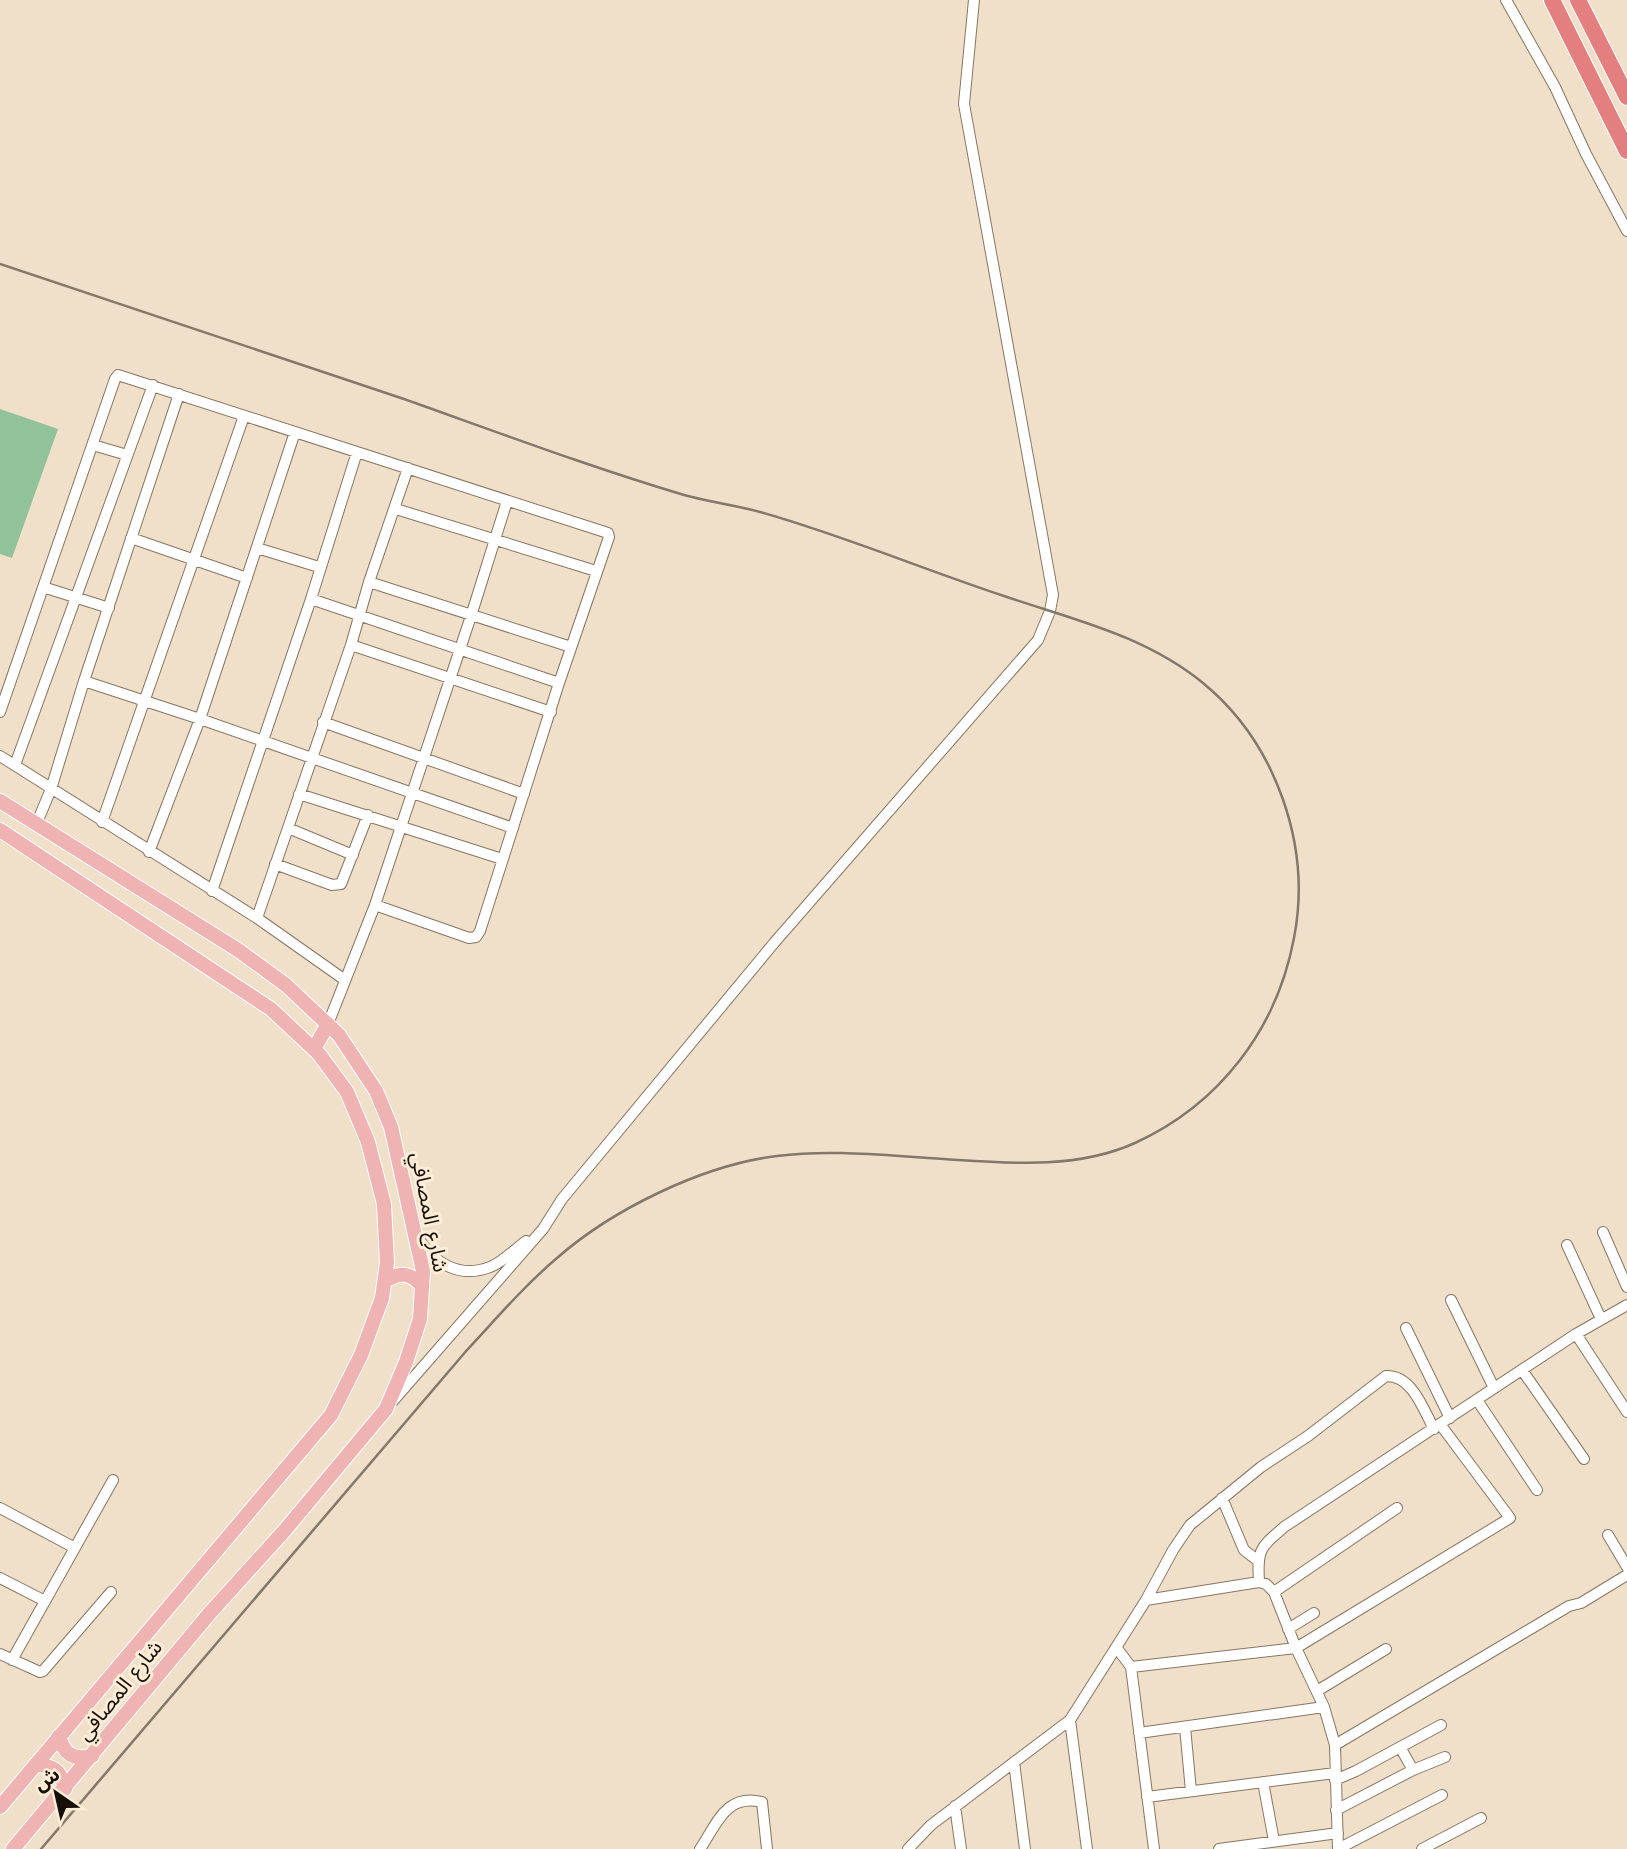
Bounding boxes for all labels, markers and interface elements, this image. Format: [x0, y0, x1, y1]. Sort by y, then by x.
street label: شارع المصافي [402, 1150, 454, 1275]
street label: شارع المصافي [71, 1635, 170, 1748]
north arrow [21, 1758, 91, 1828]
text: ش [30, 1763, 64, 1796]

